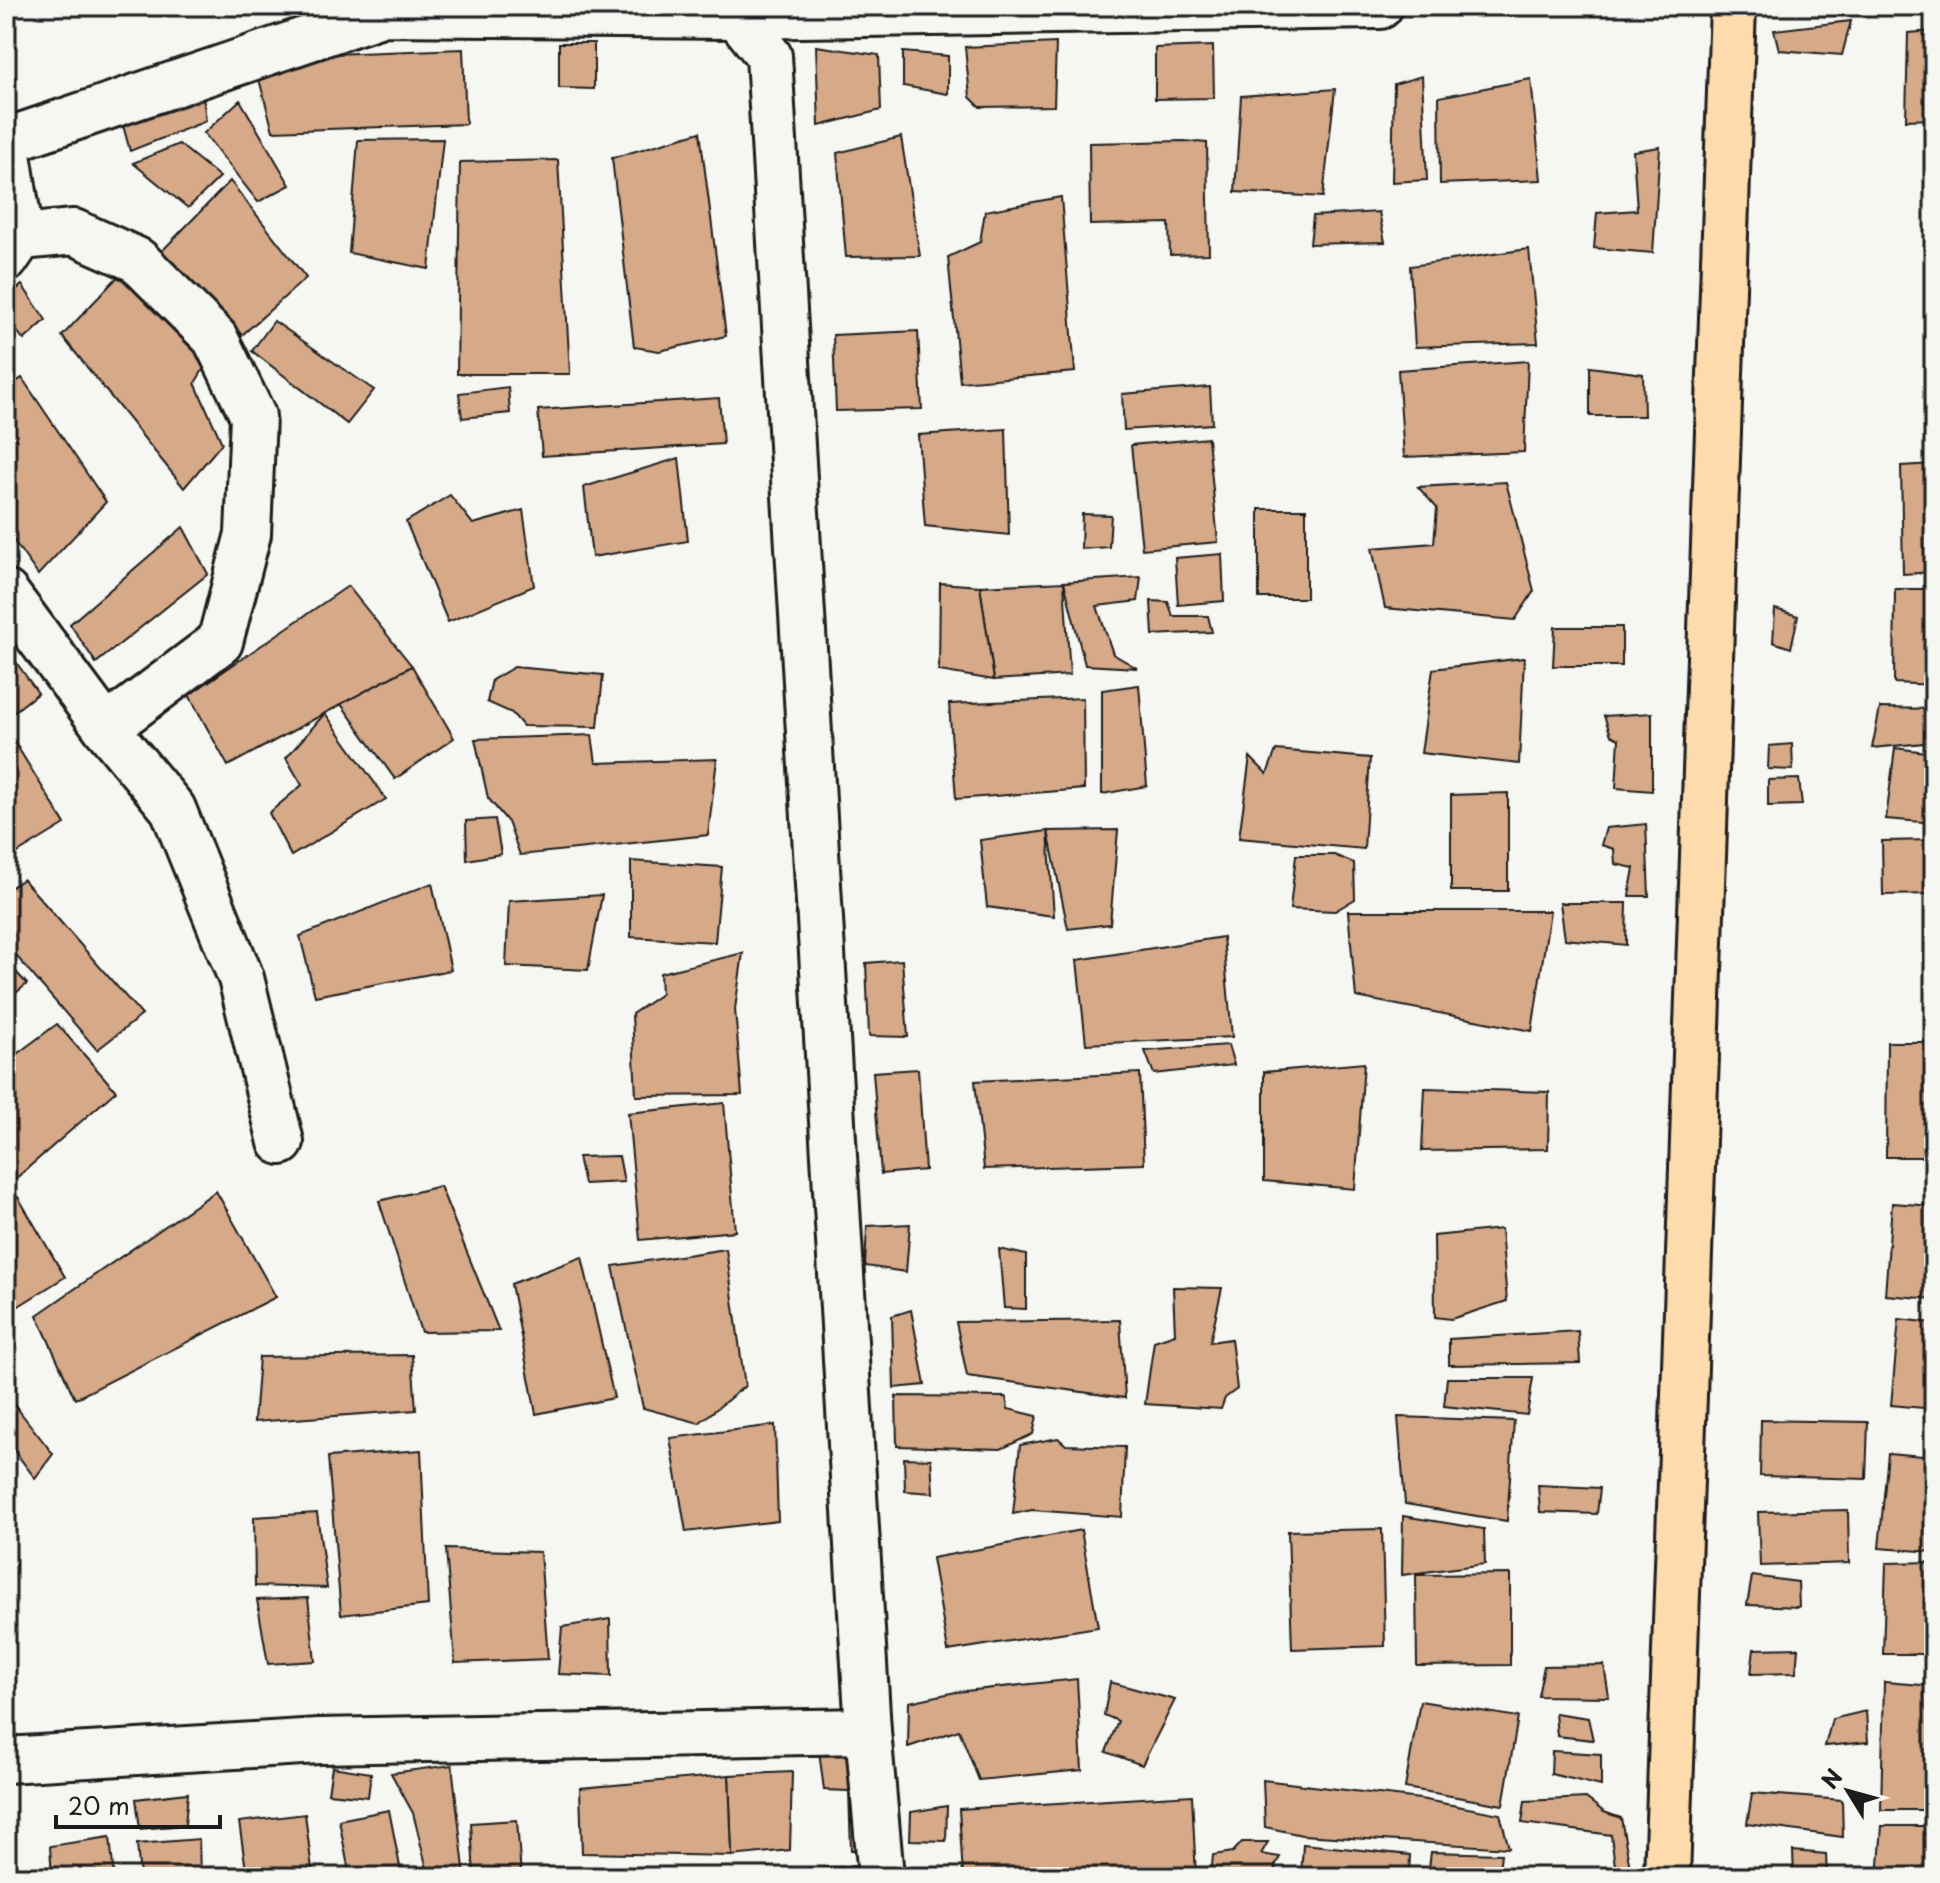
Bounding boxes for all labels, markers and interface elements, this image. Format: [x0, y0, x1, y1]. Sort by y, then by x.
north arrow [1808, 1751, 1888, 1831]
text: N [1812, 1761, 1849, 1795]
scale bar [56, 1779, 220, 1829]
text: 20 m [68, 1787, 130, 1823]

